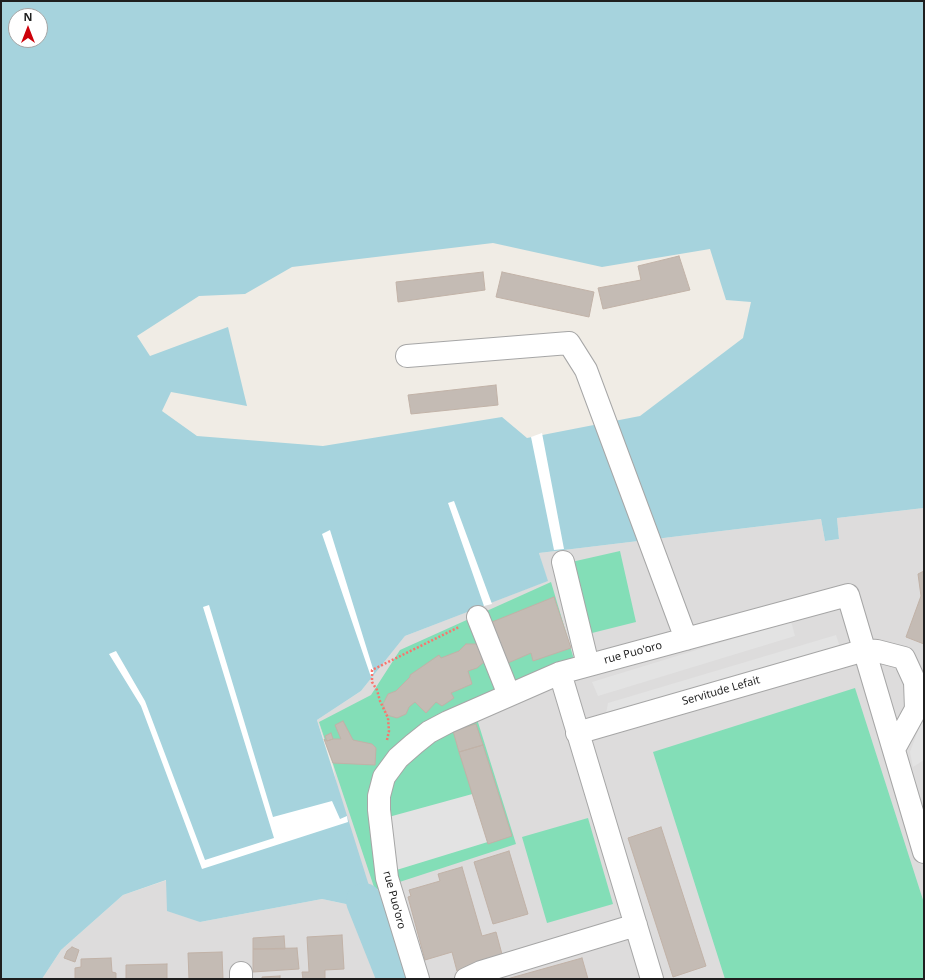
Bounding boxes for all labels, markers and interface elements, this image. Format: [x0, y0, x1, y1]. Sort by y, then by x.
north arrow [8, 8, 48, 48]
text: N [24, 9, 32, 24]
street label: rue Puo'oro [602, 639, 664, 667]
street label: Servitude Lefait [680, 674, 762, 708]
street label: rue Puo'oro [380, 869, 408, 931]

